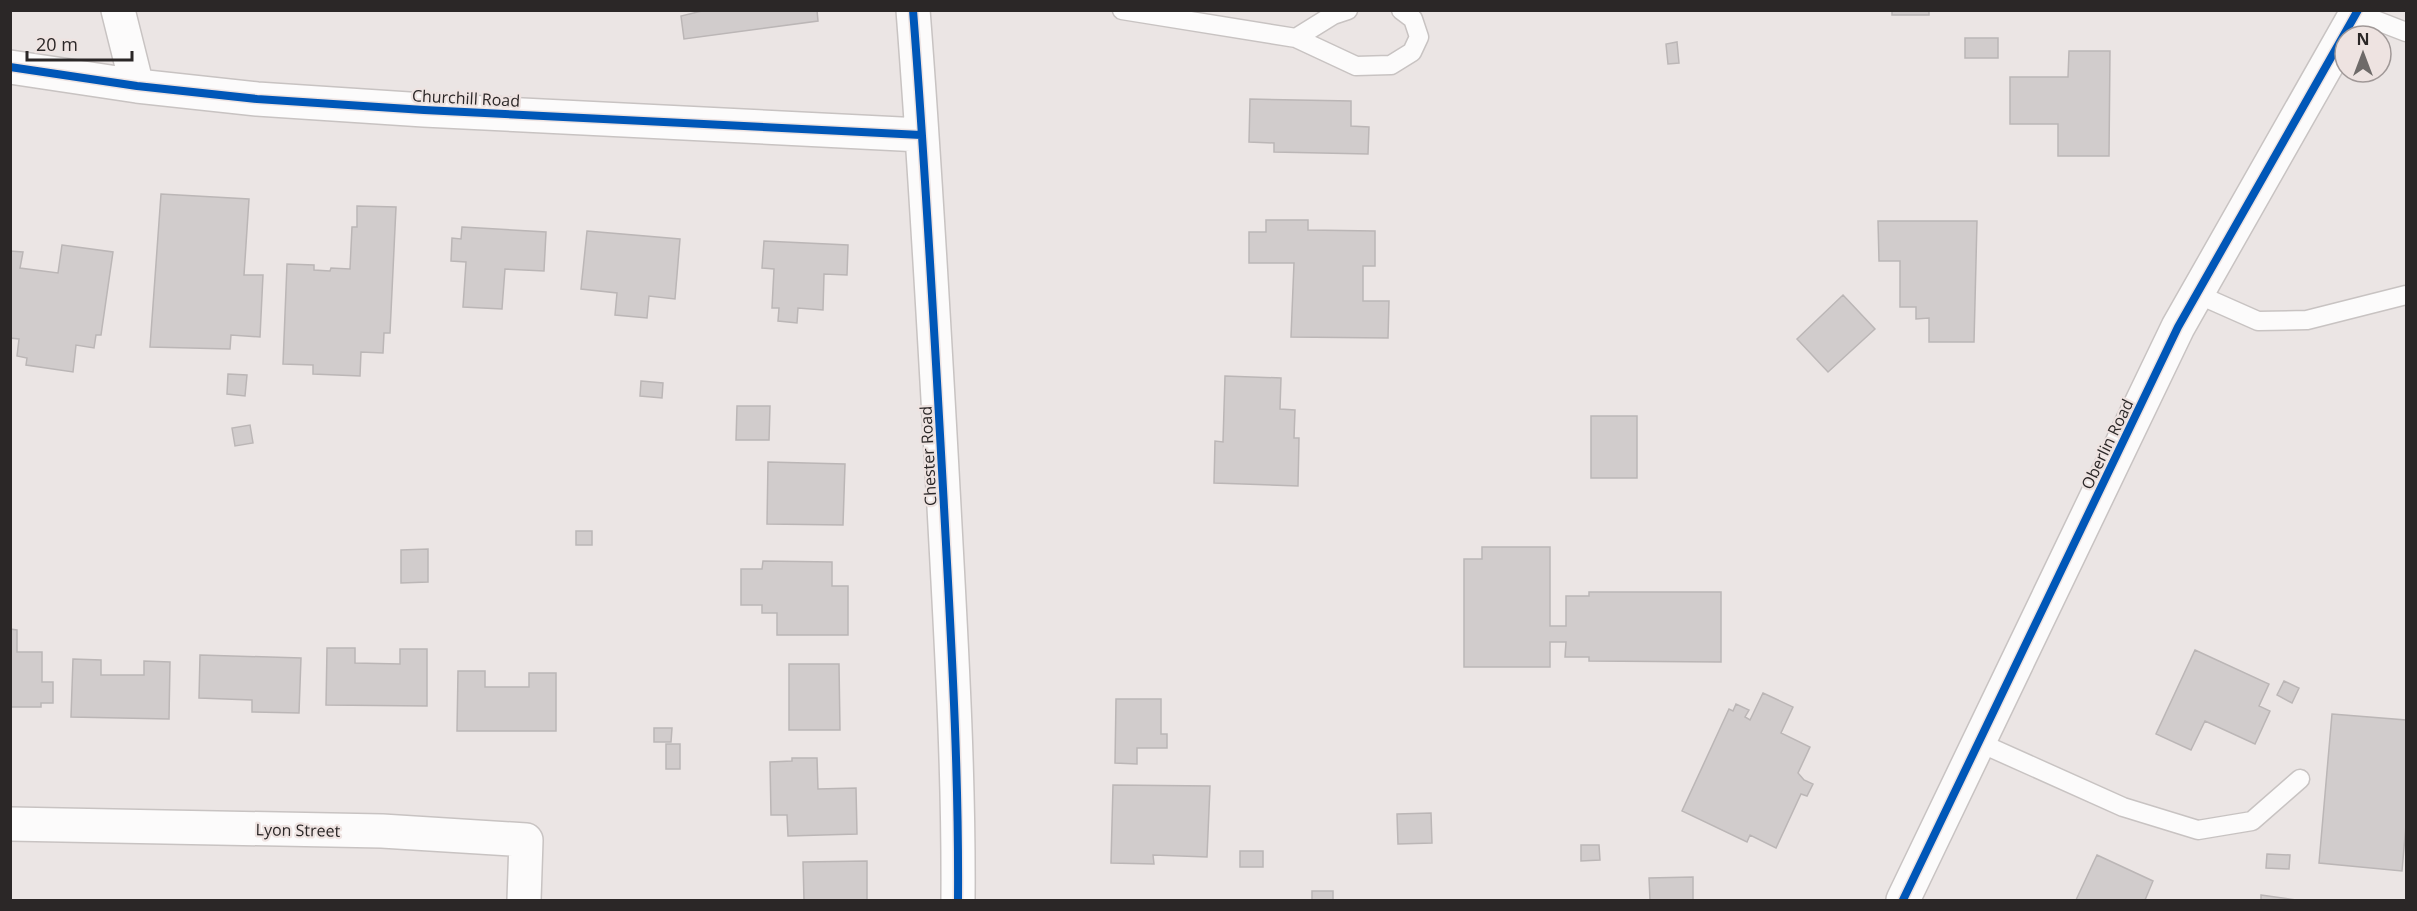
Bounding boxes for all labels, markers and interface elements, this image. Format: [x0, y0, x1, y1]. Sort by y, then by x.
scale bar [27, 24, 132, 62]
north arrow [2333, 24, 2393, 84]
text: N [2356, 28, 2370, 50]
text: 20 m [36, 32, 78, 56]
street label: Churchill Road [411, 84, 521, 112]
street label: Oberlin Road [2076, 395, 2138, 493]
street label: Chester Road [914, 405, 942, 507]
street label: Lyon Street [255, 818, 341, 842]

